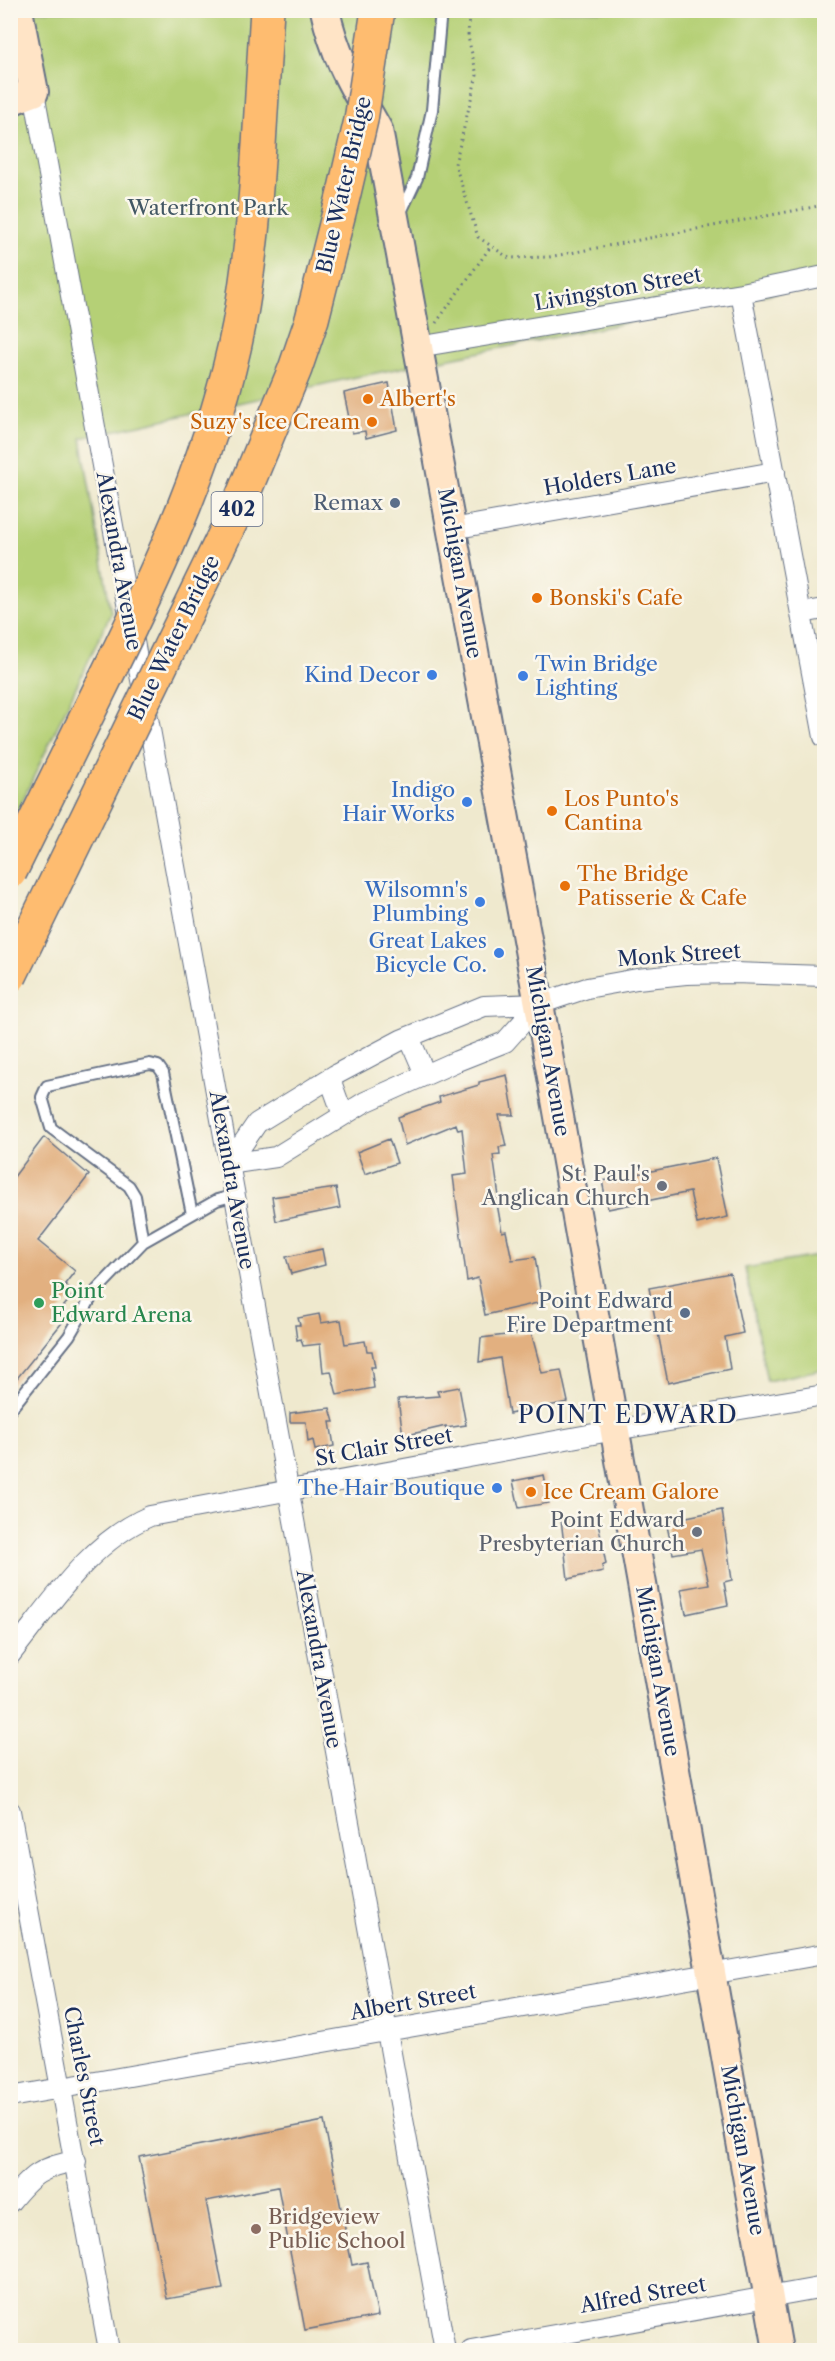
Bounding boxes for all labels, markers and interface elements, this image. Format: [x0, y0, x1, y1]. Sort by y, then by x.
street label: Blue Water Bridge [311, 94, 376, 276]
park label: Waterfront Park [127, 195, 289, 220]
street label: Livingston Street [532, 261, 704, 316]
place label: Albert's [379, 386, 456, 411]
marker: Albert's [361, 392, 375, 406]
place label: Suzy's Ice Cream [190, 409, 360, 434]
marker: Suzy's Ice Cream [365, 415, 379, 429]
street label: Holders Lane [542, 453, 678, 500]
street label: Alexandra Avenue [91, 469, 148, 652]
street label: Michigan Avenue [433, 486, 488, 660]
place label: Remax [313, 490, 384, 515]
road number: 402 [212, 492, 262, 526]
marker: Remax [388, 496, 402, 510]
street label: Blue Water Bridge [123, 551, 224, 725]
place label: Bonski's Cafe [549, 585, 683, 610]
marker: Bonski's Cafe [530, 591, 544, 605]
place label: Twin Bridge Lighting [535, 651, 658, 700]
place label: Kind Decor [304, 662, 420, 687]
marker: Kind Decor [425, 668, 439, 682]
marker: Twin Bridge Lighting [516, 669, 530, 683]
place label: Indigo Hair Works [342, 777, 455, 826]
place label: Los Punto's Cantina [564, 786, 679, 835]
marker: Indigo Hair Works [460, 795, 474, 809]
marker: Los Punto's Cantina [545, 804, 559, 818]
place label: The Bridge Patisserie & Cafe [577, 861, 747, 910]
place label: Wilsomn's Plumbing [363, 877, 469, 926]
marker: The Bridge Patisserie & Cafe [558, 879, 572, 893]
marker: Wilsomn's Plumbing [473, 895, 487, 909]
place label: Great Lakes Bicycle Co. [369, 928, 487, 977]
street label: Monk Street [616, 938, 742, 971]
marker: Great Lakes Bicycle Co. [492, 946, 506, 960]
street label: Michigan Avenue [521, 964, 576, 1138]
street label: Alexandra Avenue [204, 1088, 261, 1271]
place label: St. Paul's Anglican Church [481, 1161, 650, 1210]
marker: St. Paul's Anglican Church [655, 1179, 669, 1193]
place label: Point Edward Arena [51, 1278, 193, 1327]
place label: Point Edward Fire Department [506, 1288, 674, 1337]
marker: Point Edward Arena [32, 1296, 46, 1310]
marker: Point Edward Fire Department [678, 1306, 692, 1320]
district label: POINT EDWARD [518, 1400, 738, 1429]
street label: St Clair Street [313, 1422, 455, 1471]
place label: The Hair Boutique [298, 1475, 485, 1500]
place label: Ice Cream Galore [543, 1479, 719, 1504]
marker: The Hair Boutique [490, 1481, 504, 1495]
marker: Ice Cream Galore [524, 1485, 538, 1499]
place label: Point Edward Presbyterian Church [479, 1507, 685, 1556]
marker: Point Edward Presbyterian Church [690, 1525, 704, 1539]
street label: Alexandra Avenue [291, 1567, 348, 1750]
street label: Michigan Avenue [631, 1584, 686, 1758]
street label: Albert Street [347, 1978, 478, 2025]
street label: Charles Street [59, 2004, 110, 2148]
street label: Michigan Avenue [716, 2063, 771, 2237]
place label: Bridgeview Public School [268, 2204, 405, 2253]
marker: Bridgeview Public School [249, 2222, 263, 2236]
street label: Alfred Street [577, 2271, 708, 2318]

